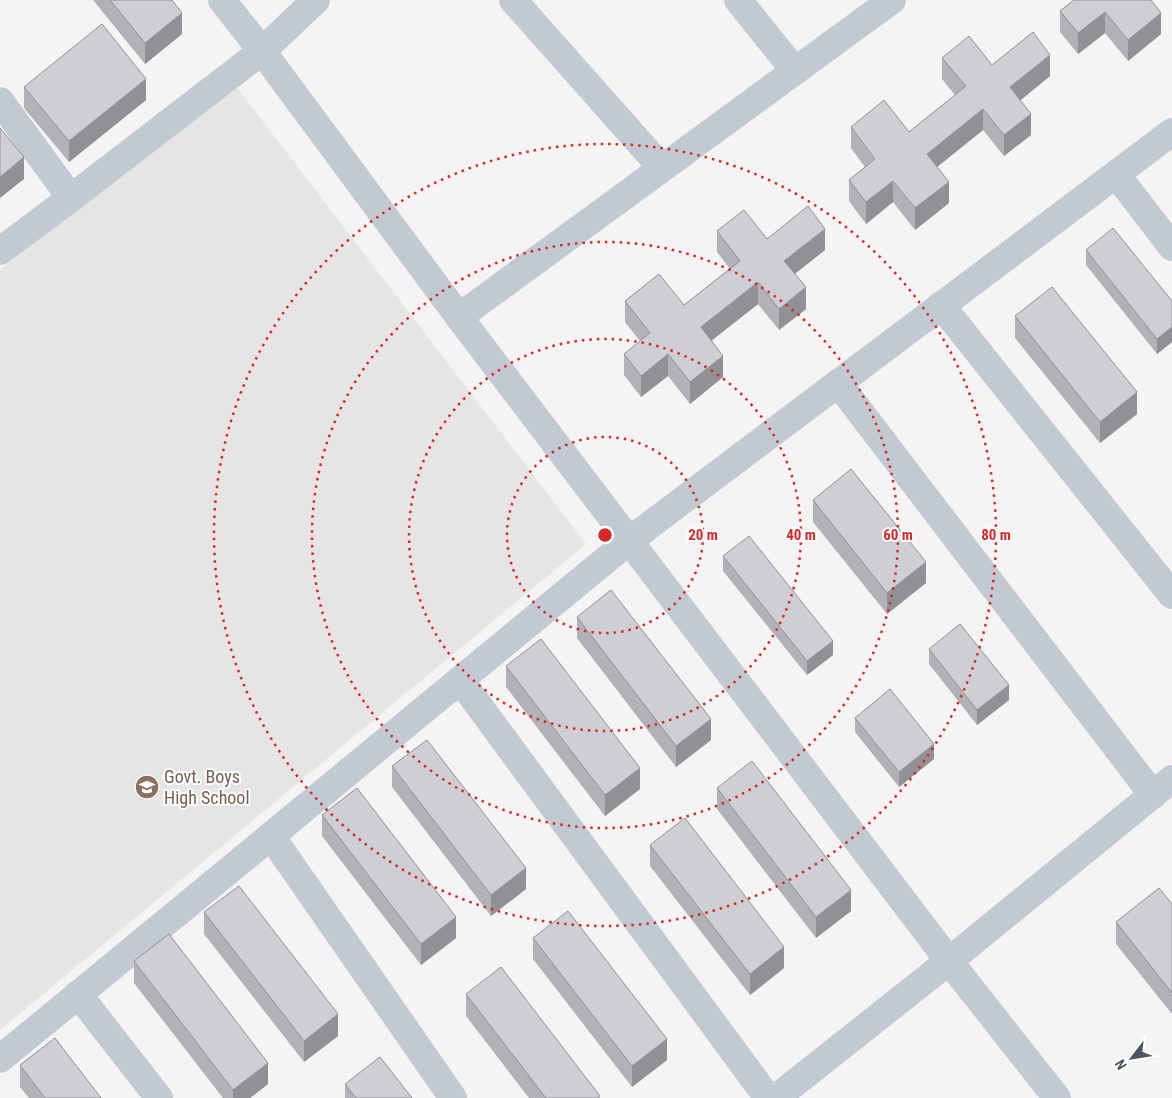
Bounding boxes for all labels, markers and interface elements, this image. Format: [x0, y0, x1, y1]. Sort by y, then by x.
centre of rings [596, 526, 614, 544]
text: 20 m [688, 526, 718, 544]
text: 40 m [786, 526, 816, 544]
text: 60 m [883, 526, 913, 544]
text: 80 m [981, 526, 1011, 544]
place label: Govt. Boys High School [164, 766, 250, 808]
school or university icon: Govt. Boys High School [134, 774, 160, 800]
north arrow [1107, 1033, 1157, 1083]
text: N [1112, 1057, 1130, 1072]

